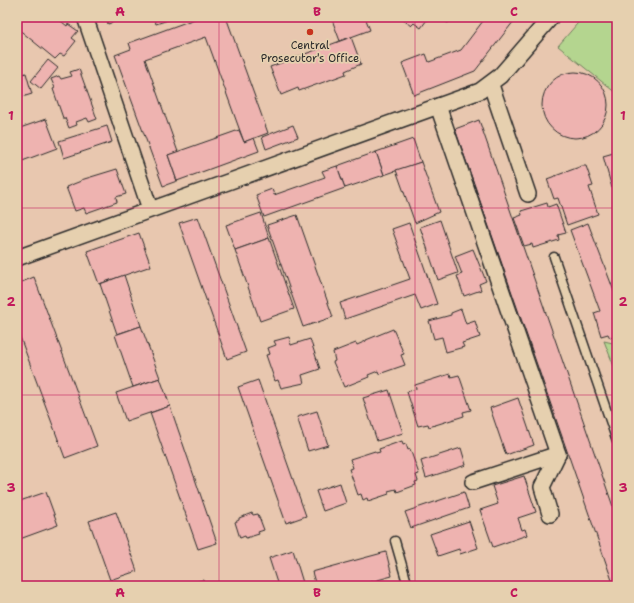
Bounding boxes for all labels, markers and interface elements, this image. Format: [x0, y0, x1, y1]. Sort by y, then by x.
text: A [115, 3, 125, 20]
text: B [313, 3, 321, 20]
text: C [510, 3, 518, 20]
marker: Central Prosecutor's Office [305, 27, 315, 37]
place label: Central Prosecutor's Office [261, 38, 359, 66]
text: 1 [8, 107, 14, 124]
text: 1 [620, 107, 626, 124]
text: 2 [6, 293, 16, 310]
text: 2 [618, 293, 628, 310]
text: 3 [6, 479, 16, 496]
text: 3 [618, 479, 628, 496]
text: A [115, 584, 125, 601]
text: B [313, 584, 321, 601]
text: C [510, 584, 518, 601]

